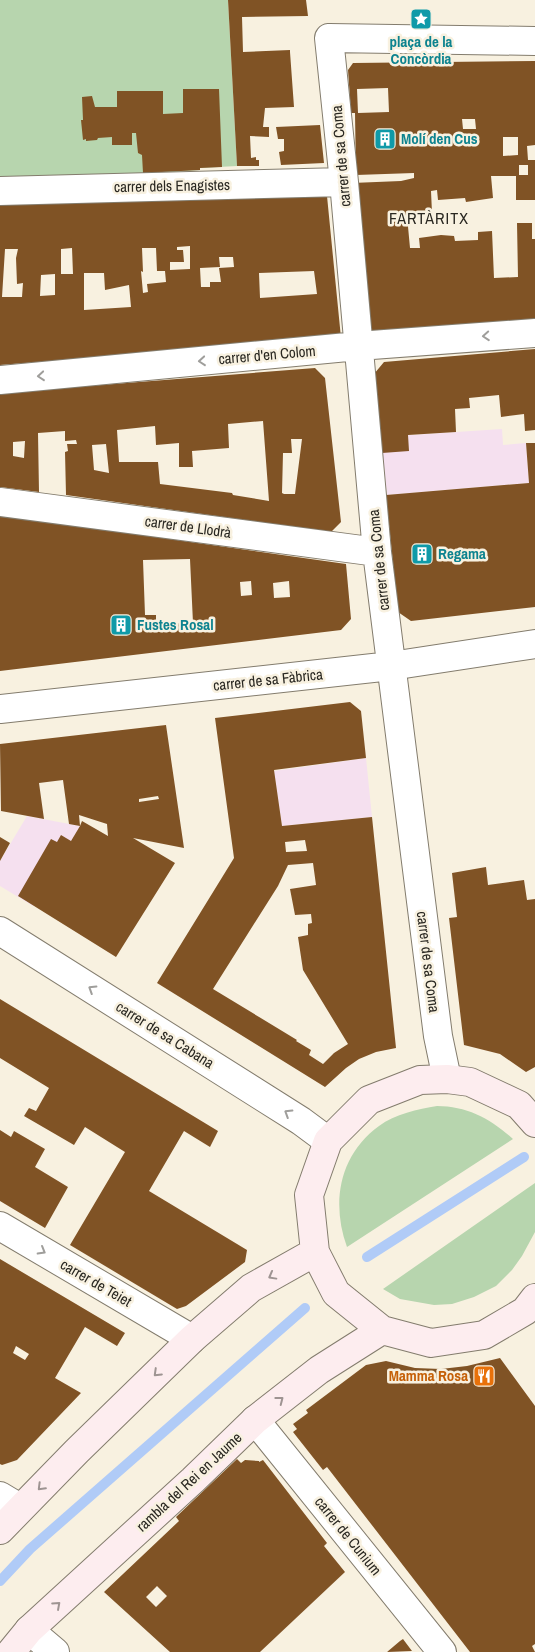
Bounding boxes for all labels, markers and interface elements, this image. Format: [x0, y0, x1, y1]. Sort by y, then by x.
place icon: plaça de la Concòrdia [409, 7, 433, 31]
place label: plaça de la Concòrdia [390, 31, 453, 69]
street label: carrer de sa Coma [326, 104, 355, 208]
building icon: Molí den Cus [373, 127, 397, 151]
place label: Molí den Cus [401, 128, 478, 149]
street label: carrer dels Enagistes [114, 174, 230, 197]
district label: FARTÀRITX [389, 207, 469, 229]
one-way arrow [482, 331, 490, 342]
street label: carrer d'en Colom [218, 340, 316, 369]
one-way arrow [198, 355, 206, 366]
one-way arrow [36, 370, 44, 381]
street label: carrer de sa Coma [363, 508, 394, 612]
street label: carrer de Llodrà [144, 510, 233, 543]
building icon: Regama [410, 542, 434, 566]
place label: Regama [438, 543, 486, 564]
building icon: Fustes Rosal [109, 613, 133, 637]
place label: Fustes Rosal [137, 614, 214, 635]
street label: carrer de sa Fàbrica [212, 663, 324, 696]
street label: carrer de sa Coma [412, 910, 445, 1014]
one-way arrow [88, 985, 97, 995]
street label: carrer de sa Cabana [112, 996, 219, 1073]
one-way arrow [285, 1110, 294, 1119]
one-way arrow [37, 1245, 46, 1255]
street label: carrer de Teiet [57, 1254, 136, 1312]
one-way arrow [268, 1269, 277, 1279]
restaurant icon: Mamma Rosa [472, 1364, 496, 1388]
place label: Mamma Rosa [389, 1365, 468, 1386]
one-way arrow [154, 1367, 163, 1376]
one-way arrow [274, 1398, 283, 1406]
street label: rambla del Rei en Jaume [131, 1427, 246, 1536]
one-way arrow [38, 1481, 47, 1490]
street label: carrer de Cunium [310, 1492, 387, 1579]
one-way arrow [52, 1601, 61, 1610]

